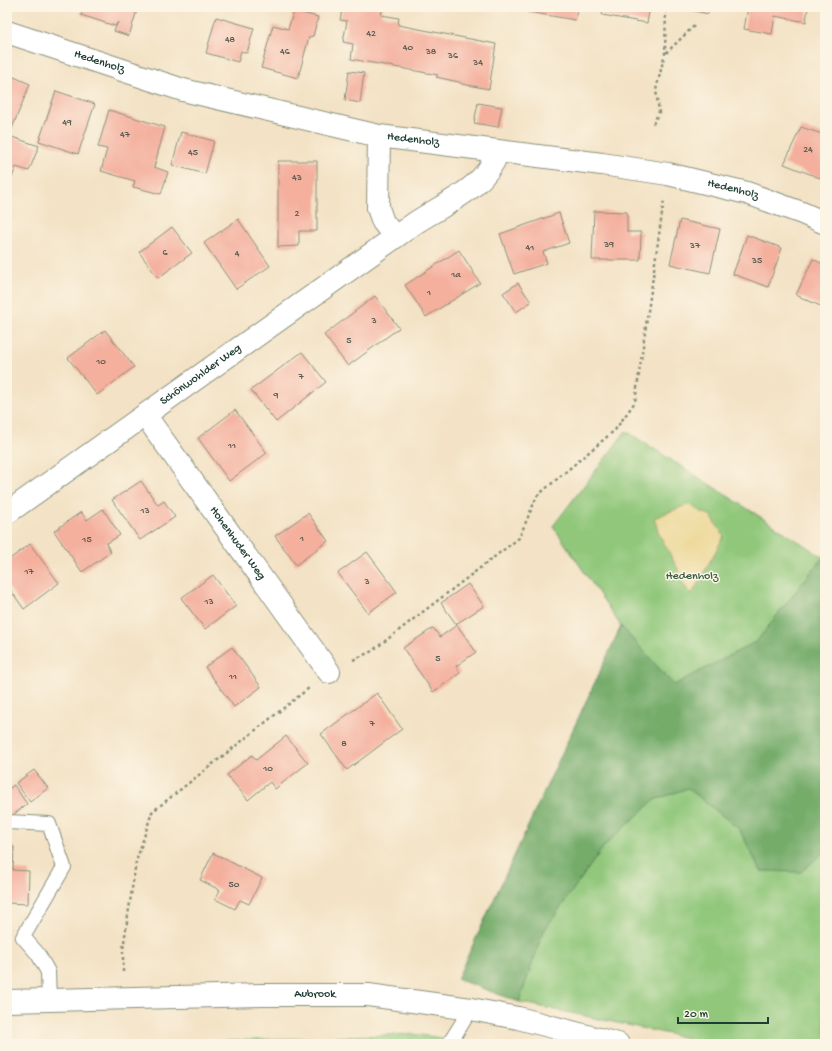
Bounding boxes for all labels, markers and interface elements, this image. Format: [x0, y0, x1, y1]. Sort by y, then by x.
house number: 42 [366, 28, 376, 40]
house number: 48 [225, 34, 236, 46]
house number: 40 [403, 42, 414, 54]
house number: 46 [280, 46, 291, 58]
house number: 38 [425, 46, 437, 58]
street label: Hedenholz [72, 47, 127, 77]
house number: 36 [447, 50, 459, 62]
house number: 34 [472, 57, 483, 69]
house number: 49 [62, 117, 72, 129]
house number: 47 [120, 129, 131, 141]
street label: Hedenholz [386, 130, 441, 151]
house number: 24 [803, 144, 813, 156]
house number: 45 [188, 147, 198, 159]
house number: 43 [292, 172, 302, 184]
street label: Hedenholz [706, 177, 761, 204]
house number: 2 [295, 208, 300, 220]
house number: 39 [603, 239, 614, 251]
house number: 37 [689, 240, 701, 252]
house number: 41 [526, 242, 534, 254]
house number: 6 [162, 247, 168, 259]
house number: 4 [235, 248, 240, 260]
house number: 35 [751, 255, 762, 267]
house number: 1a [450, 269, 461, 281]
house number: 1 [426, 287, 431, 299]
house number: 3 [370, 315, 377, 327]
house number: 5 [346, 335, 352, 347]
street label: Schönwohlder Weg [158, 341, 244, 409]
house number: 10 [95, 356, 106, 368]
house number: 7 [297, 371, 304, 383]
house number: 9 [272, 390, 279, 402]
house number: 11 [227, 440, 236, 452]
street label: Hohenhuder Weg [206, 504, 268, 583]
house number: 13 [139, 505, 150, 517]
house number: 1 [299, 533, 304, 545]
house number: 15 [81, 534, 92, 546]
house number: 17 [23, 566, 34, 578]
park label: Hedenholz [666, 570, 719, 584]
house number: 3 [363, 576, 370, 588]
house number: 13 [203, 596, 214, 608]
house number: 5 [435, 653, 441, 665]
house number: 11 [228, 671, 237, 683]
house number: 7 [368, 718, 375, 730]
house number: 8 [341, 738, 347, 750]
house number: 10 [262, 763, 273, 775]
house number: 50 [229, 879, 240, 891]
street label: Aubrook [294, 988, 337, 1002]
scale bar [678, 999, 768, 1025]
text: 20 m [684, 1008, 709, 1022]

